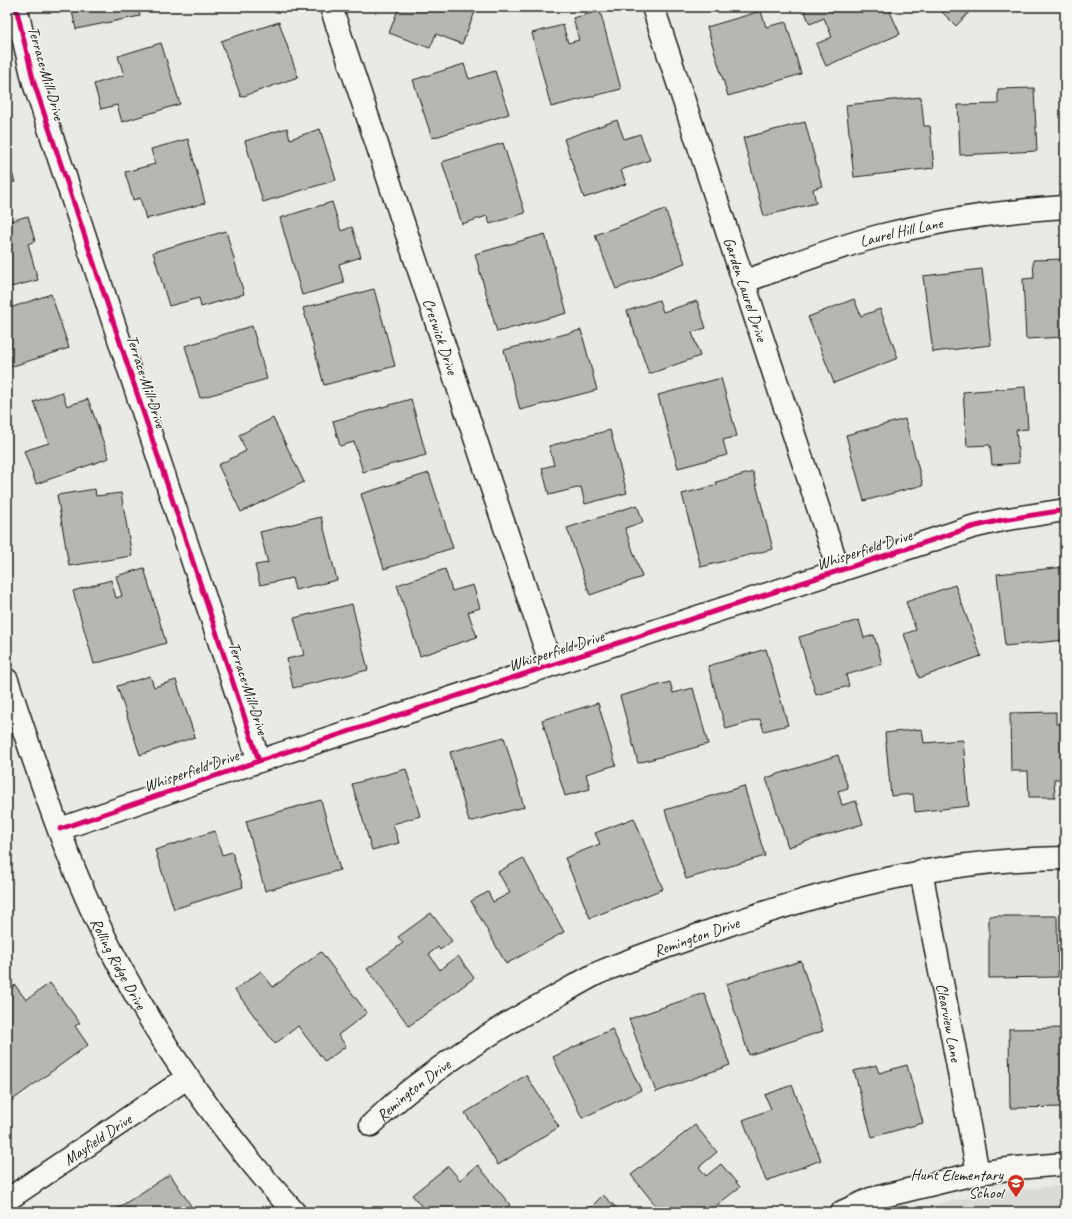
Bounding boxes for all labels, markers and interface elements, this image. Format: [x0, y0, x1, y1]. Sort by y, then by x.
street label: Terrace Mill Drive [23, 24, 69, 124]
street label: Laurel Hill Lane [857, 213, 946, 252]
street label: Garden Laurel Drive [719, 235, 772, 346]
street label: Creswick Drive [418, 296, 463, 379]
street label: Terrace Mill Drive [122, 332, 171, 432]
street label: Whisperfield Drive [814, 525, 916, 575]
street label: Whisperfield Drive [506, 626, 608, 676]
street label: Terrace Mill Drive [224, 639, 273, 739]
street label: Whisperfield Drive [141, 745, 243, 797]
street label: Remington Drive [651, 912, 744, 961]
street label: Rolling Ridge Drive [86, 915, 152, 1014]
street label: Clearview Lane [931, 982, 966, 1065]
street label: Remington Drive [372, 1054, 456, 1126]
street label: Mayfield Drive [60, 1109, 137, 1170]
place label: Hunt Elementary School [910, 1165, 1006, 1203]
school or university icon: Hunt Elementary School [1006, 1173, 1026, 1198]

